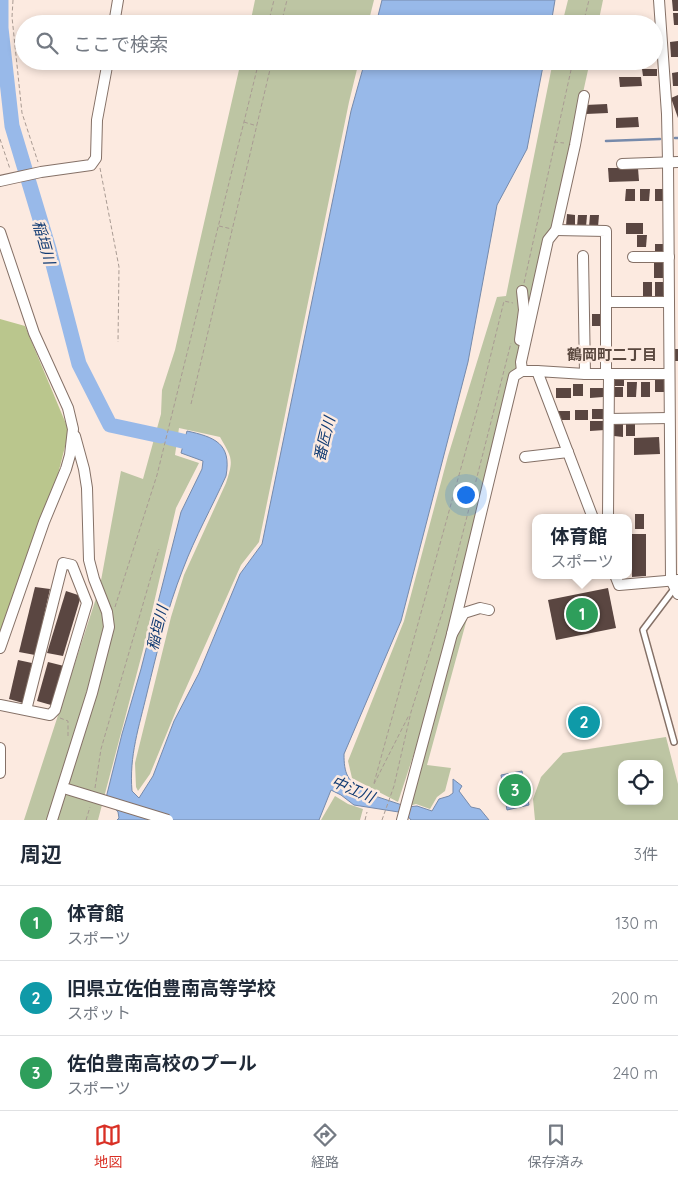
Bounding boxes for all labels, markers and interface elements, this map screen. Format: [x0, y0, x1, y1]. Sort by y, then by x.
search box [15, 15, 663, 70]
icon: search [33, 29, 61, 57]
text: ここで検索 [73, 32, 168, 56]
water label: 稲垣川 [29, 218, 60, 268]
district label: 鶴岡町二丁目 [567, 345, 657, 364]
water label: 番匠川 [309, 413, 339, 463]
your location [453, 482, 479, 508]
popup [532, 514, 632, 579]
text: 体育館 [550, 524, 607, 548]
text: スポーツ [550, 551, 614, 571]
pin: 1 [566, 595, 598, 633]
water label: 稲垣川 [142, 602, 172, 652]
pin: 2 [568, 703, 600, 741]
map controls [618, 760, 663, 805]
button: locate [618, 760, 663, 805]
water label: 中江川 [329, 771, 379, 807]
pin: 3 [499, 771, 531, 809]
text: 周辺 [20, 841, 62, 867]
text: 3件 [634, 844, 658, 864]
text: 体育館 [67, 901, 124, 925]
text: 1 [33, 913, 39, 933]
text: 130 m [615, 913, 658, 933]
text: スポーツ [67, 928, 131, 948]
text: 旧県立佐伯豊南高等学校 [67, 976, 276, 1000]
text: 2 [31, 988, 41, 1008]
text: 200 m [611, 988, 658, 1008]
text: スポット [67, 1003, 131, 1023]
text: 佐伯豊南高校のプール [67, 1051, 257, 1075]
text: 3 [32, 1063, 40, 1083]
text: 240 m [612, 1063, 658, 1083]
text: スポーツ [67, 1078, 131, 1098]
tab: 地図 [94, 1121, 122, 1171]
tab: 経路 [311, 1121, 339, 1171]
tab: 保存済み [528, 1121, 584, 1171]

